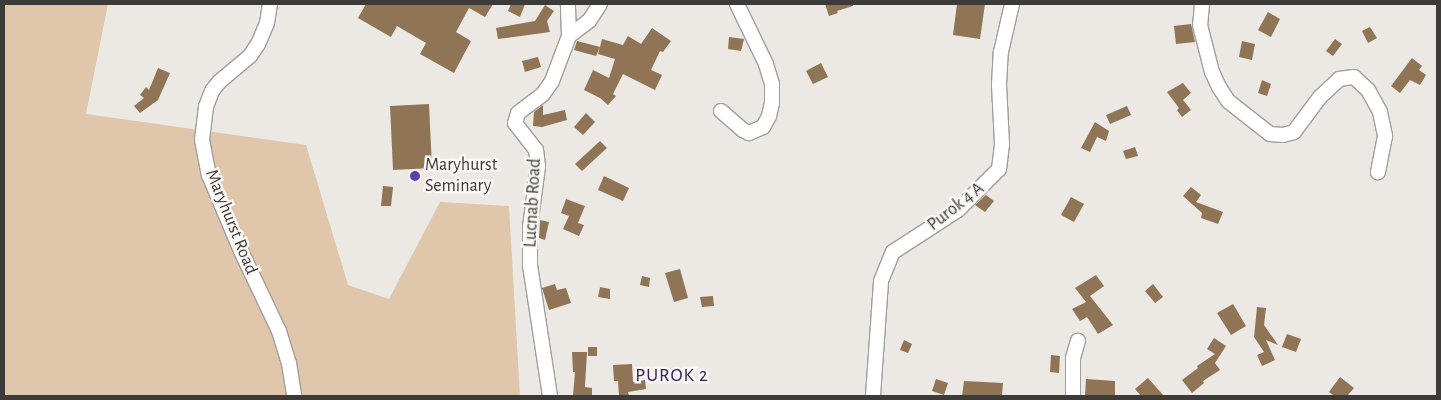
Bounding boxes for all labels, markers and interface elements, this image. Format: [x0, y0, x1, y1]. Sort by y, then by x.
place label: Maryhurst Seminary [425, 155, 497, 198]
street label: Lucnab Road [520, 158, 546, 248]
street label: Maryhurst Road [200, 166, 262, 278]
marker: Maryhurst Seminary [409, 170, 421, 182]
street label: Purok 4 A [923, 178, 989, 236]
district label: PUROK 2 [634, 365, 710, 387]

